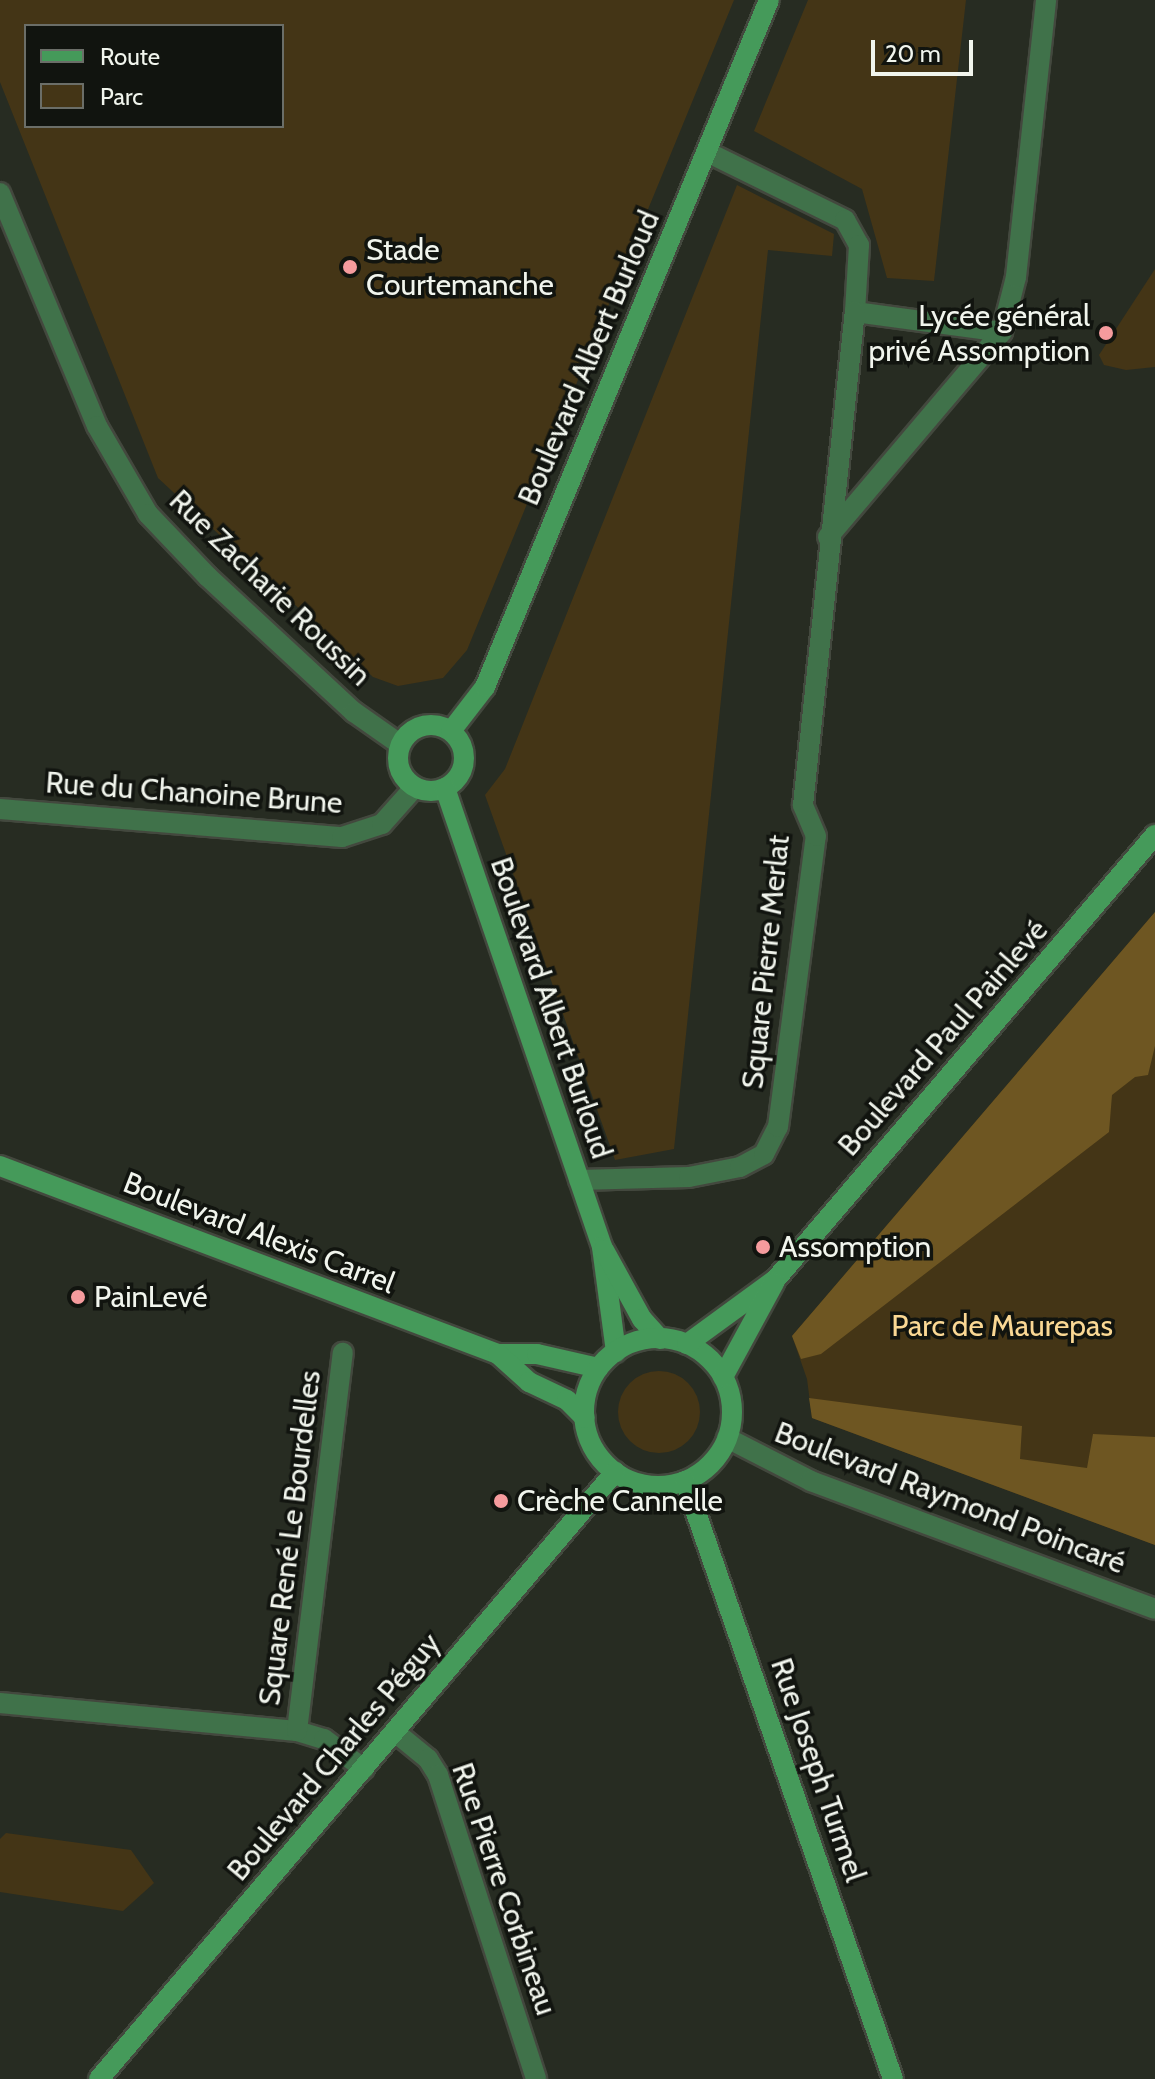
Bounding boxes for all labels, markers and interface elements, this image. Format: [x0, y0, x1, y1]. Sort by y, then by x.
legend [24, 24, 284, 128]
scale bar [875, 24, 977, 74]
text: 20 m [885, 39, 941, 68]
text: Route [100, 42, 160, 71]
text: Parc [100, 82, 143, 111]
street label: Boulevard Albert Burloud [511, 205, 667, 511]
place label: Stade Courtemanche [366, 232, 554, 302]
marker: Stade Courtemanche [341, 258, 359, 276]
place label: Lycée général privé Assomption [868, 298, 1090, 368]
marker: Lycée général privé Assomption [1097, 324, 1115, 342]
street label: Rue Zacharie Roussin [162, 483, 378, 693]
street label: Rue du Chanoine Brune [44, 765, 344, 821]
street label: Square Pierre Merlat [735, 833, 797, 1091]
street label: Boulevard Albert Burloud [483, 853, 619, 1163]
street label: Boulevard Paul Painlevé [831, 913, 1055, 1163]
street label: Boulevard Alexis Carrel [118, 1165, 400, 1301]
place label: Assomption [779, 1229, 931, 1265]
marker: Assomption [754, 1238, 772, 1256]
place label: PainLevé [94, 1279, 208, 1315]
marker: PainLevé [69, 1288, 87, 1306]
park label: Parc de Maurepas [891, 1308, 1113, 1344]
street label: Square René Le Bourdelles [252, 1368, 328, 1708]
street label: Boulevard Raymond Poincaré [770, 1414, 1130, 1582]
place label: Crèche Cannelle [517, 1483, 723, 1519]
marker: Crèche Cannelle [492, 1492, 510, 1510]
street label: Boulevard Charles Péguy [220, 1626, 448, 1888]
street label: Rue Joseph Turmel [763, 1653, 873, 1887]
street label: Rue Pierre Corbineau [444, 1758, 564, 2020]

